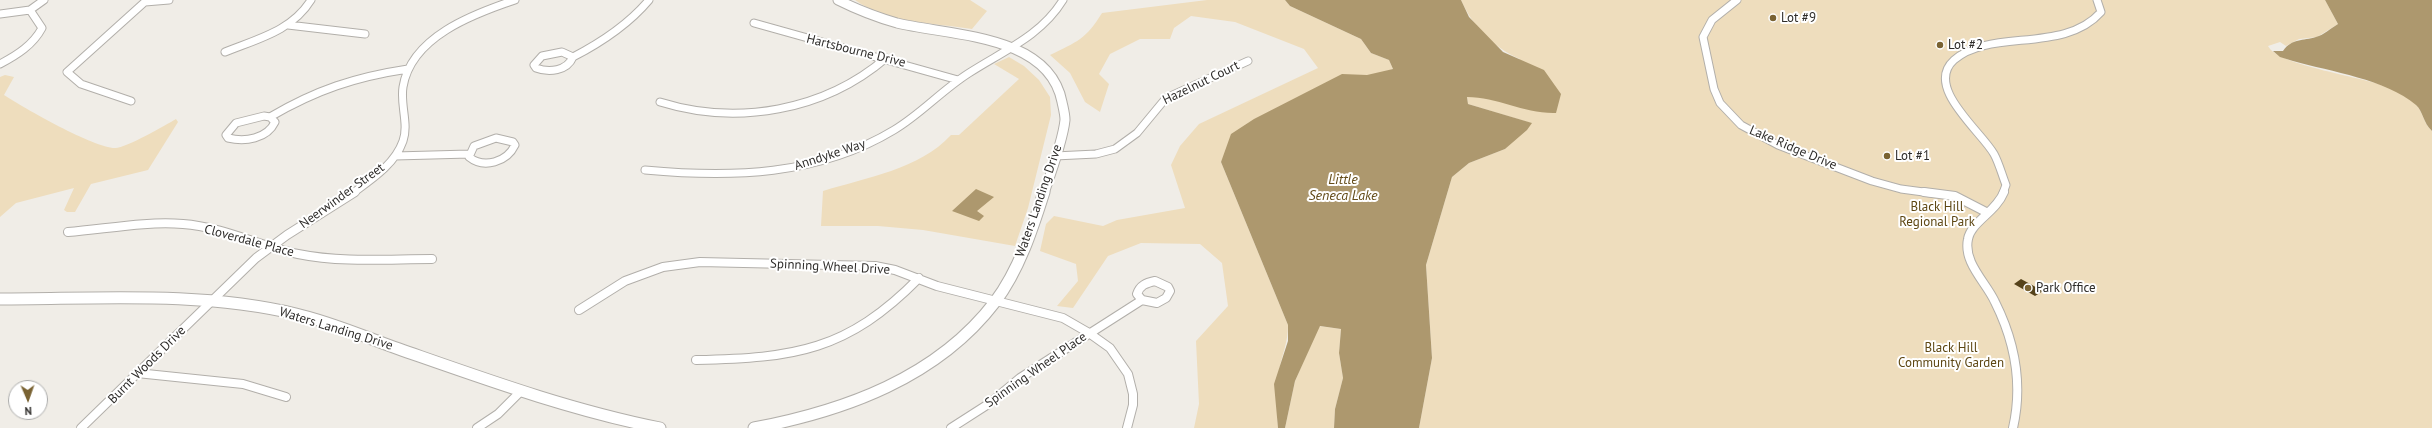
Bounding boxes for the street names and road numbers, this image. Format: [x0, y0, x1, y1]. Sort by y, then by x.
street label: Hartsbourne Drive [805, 31, 907, 71]
street label: Hazelnut Court [1160, 58, 1242, 108]
street label: Lake Ridge Drive [1747, 123, 1839, 173]
street label: Anndyke Way [793, 136, 867, 174]
street label: Waters Landing Drive [1012, 143, 1066, 259]
street label: Neerwinder Street [297, 160, 387, 232]
street label: Cloverdale Place [202, 222, 296, 260]
street label: Spinning Wheel Drive [770, 256, 890, 278]
street label: Waters Landing Drive [277, 304, 395, 354]
street label: Burnt Woods Drive [105, 323, 189, 407]
street label: Spinning Wheel Place [982, 329, 1090, 411]

